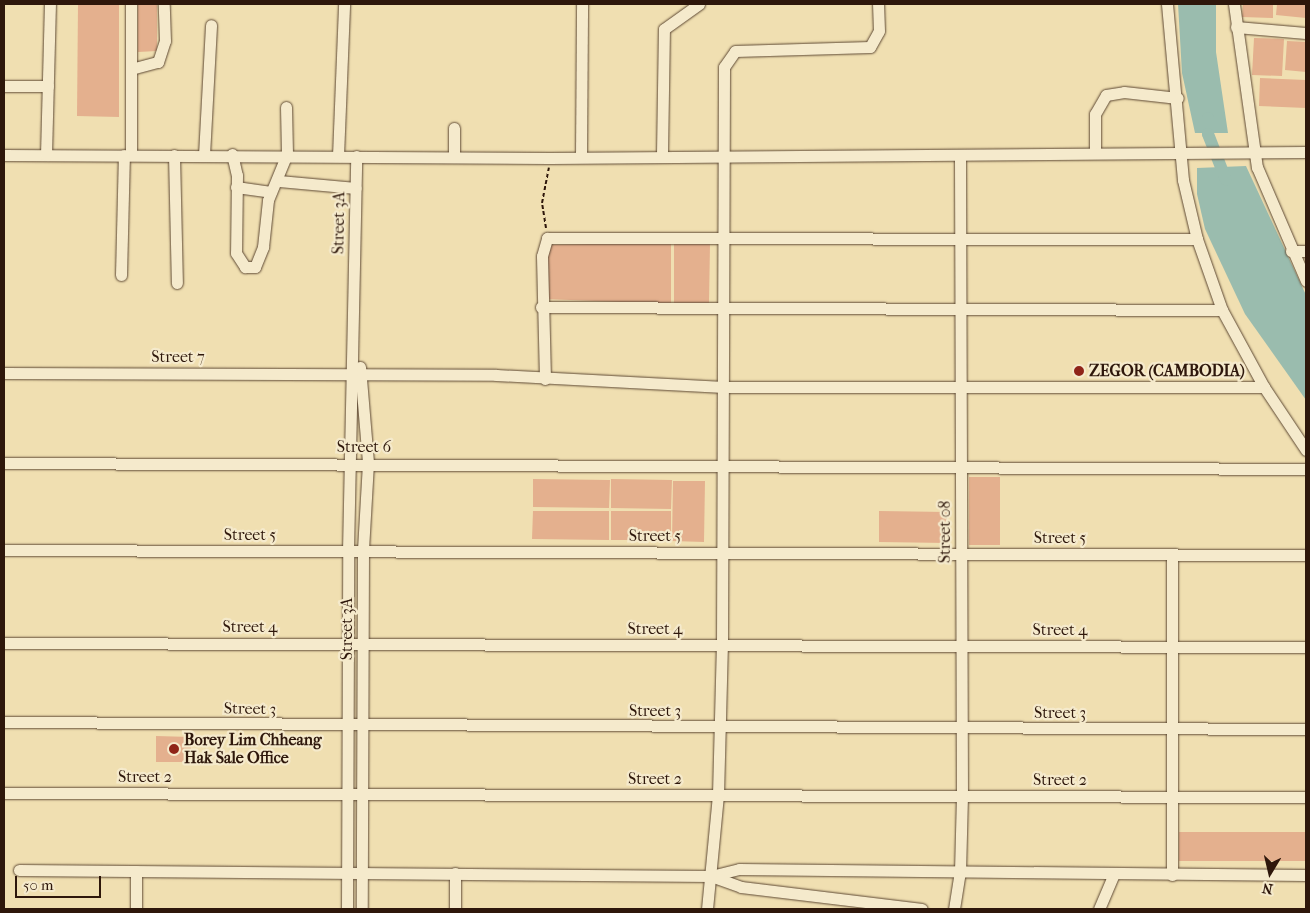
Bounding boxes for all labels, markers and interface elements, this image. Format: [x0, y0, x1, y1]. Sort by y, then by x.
street label: Street 3A [329, 192, 349, 254]
street label: Street 7 [151, 347, 205, 367]
place label: ZEGOR (CAMBODIA) [1089, 361, 1245, 381]
marker: ZEGOR (CAMBODIA) [1073, 365, 1085, 377]
street label: Street 6 [337, 437, 391, 457]
street label: Street 08 [935, 501, 955, 563]
street label: Street 5 [224, 525, 276, 545]
street label: Street 5 [629, 526, 681, 546]
street label: Street 5 [1034, 528, 1086, 548]
street label: Street 3A [337, 598, 357, 660]
street label: Street 4 [222, 617, 278, 637]
street label: Street 4 [627, 619, 683, 639]
street label: Street 4 [1032, 620, 1088, 640]
street label: Street 3 [224, 699, 276, 719]
street label: Street 3 [629, 701, 681, 721]
street label: Street 3 [1034, 703, 1086, 723]
place label: Borey Lim Chheang Hak Sale Office [184, 730, 322, 768]
marker: Borey Lim Chheang Hak Sale Office [168, 743, 180, 755]
street label: Street 2 [118, 767, 172, 787]
street label: Street 2 [628, 769, 682, 789]
street label: Street 2 [1033, 770, 1087, 790]
north arrow [1245, 848, 1295, 898]
scale bar [18, 866, 104, 898]
text: 50 m [23, 876, 53, 894]
text: N [1261, 879, 1274, 898]

